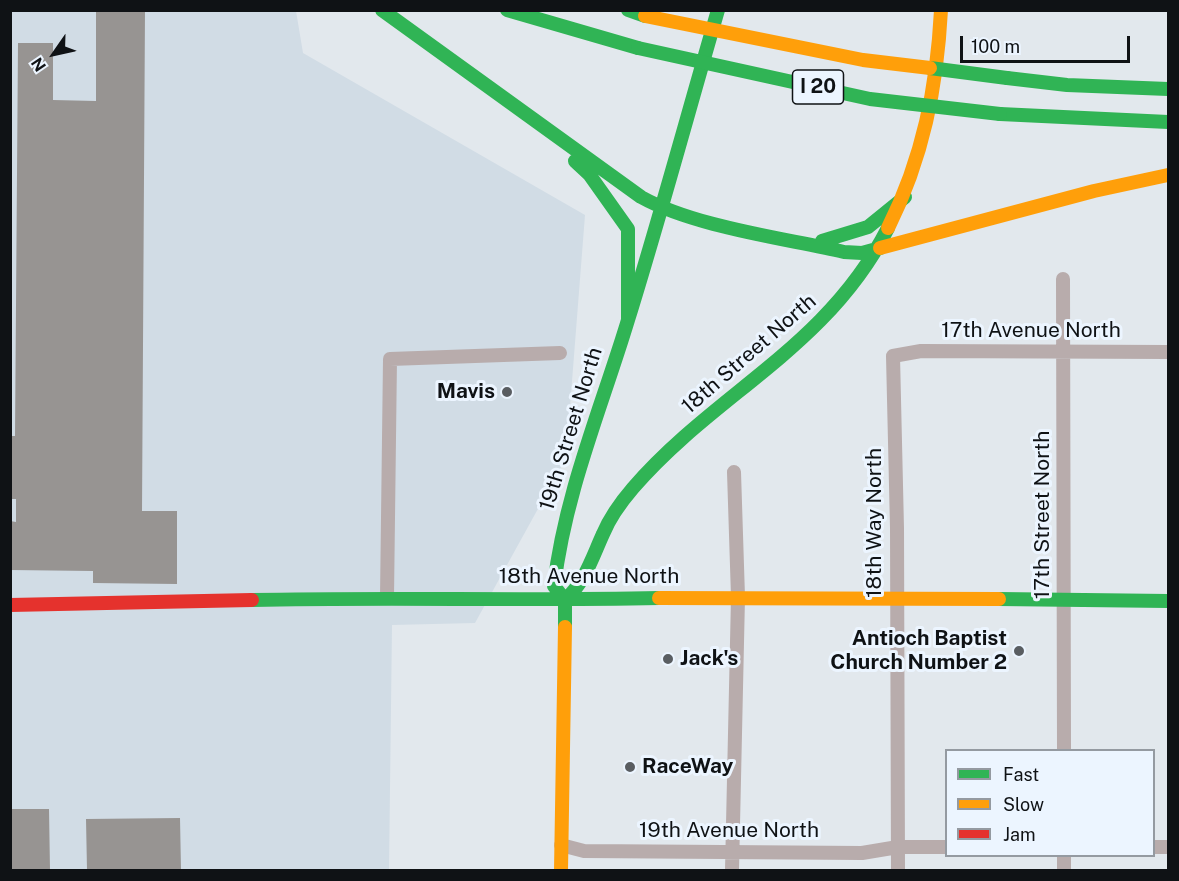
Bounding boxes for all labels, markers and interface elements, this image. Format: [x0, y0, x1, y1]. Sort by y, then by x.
north arrow [24, 24, 84, 84]
scale bar [963, 24, 1132, 62]
text: 100 m [971, 36, 1020, 57]
text: N [27, 54, 50, 75]
road number: I 20 [792, 70, 844, 104]
street label: 18th Street North [677, 289, 821, 419]
street label: 17th Avenue North [941, 318, 1121, 344]
street label: 19th Street North [534, 344, 608, 514]
place label: Mavis [437, 379, 495, 405]
marker: Mavis [500, 385, 514, 399]
street label: 17th Street North [1030, 431, 1056, 599]
street label: 18th Way North [862, 448, 888, 598]
street label: 18th Avenue North [499, 564, 679, 590]
place label: Antioch Baptist Church Number 2 [830, 626, 1007, 676]
marker: Antioch Baptist Church Number 2 [1012, 644, 1026, 658]
place label: Jack's [680, 646, 738, 672]
marker: Jack's [661, 652, 675, 666]
legend [945, 749, 1155, 857]
place label: RaceWay [642, 754, 733, 780]
marker: RaceWay [623, 760, 637, 774]
text: Fast [1003, 764, 1039, 785]
text: Slow [1003, 794, 1044, 815]
street label: 19th Avenue North [639, 818, 819, 844]
text: Jam [1003, 824, 1036, 845]

